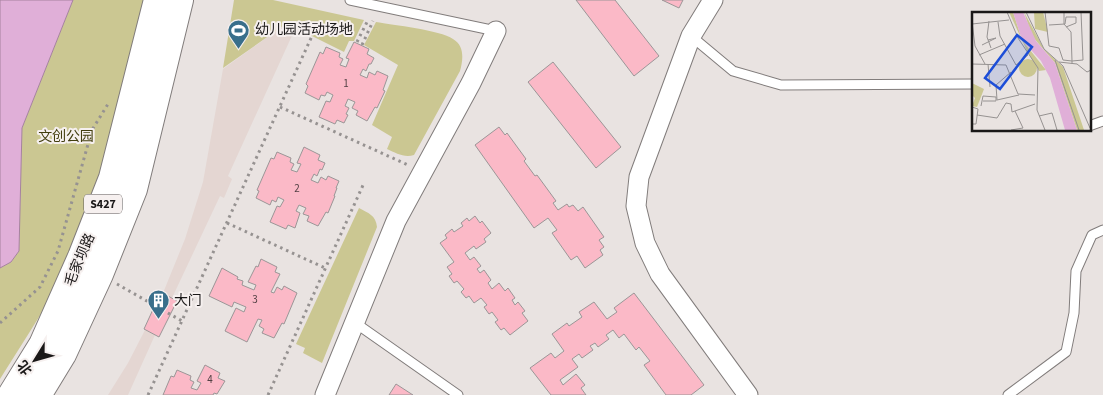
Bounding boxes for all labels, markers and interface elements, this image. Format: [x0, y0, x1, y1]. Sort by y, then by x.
inset map [972, 12, 1090, 131]
sports icon: 幼儿园活动场地 [227, 18, 251, 49]
place label: 幼儿园活动场地 [255, 20, 353, 40]
house number: 1 [343, 76, 349, 91]
park label: 文创公园 [38, 127, 94, 147]
house number: 2 [294, 181, 300, 196]
road number: S427 [84, 194, 122, 213]
street label: 毛家坝路 [60, 230, 100, 290]
building icon: 大门 [146, 289, 170, 320]
place label: 大门 [174, 291, 202, 311]
house number: 3 [252, 292, 258, 307]
north arrow [10, 335, 60, 385]
text: 北 [13, 356, 38, 379]
house number: 4 [207, 372, 213, 387]

